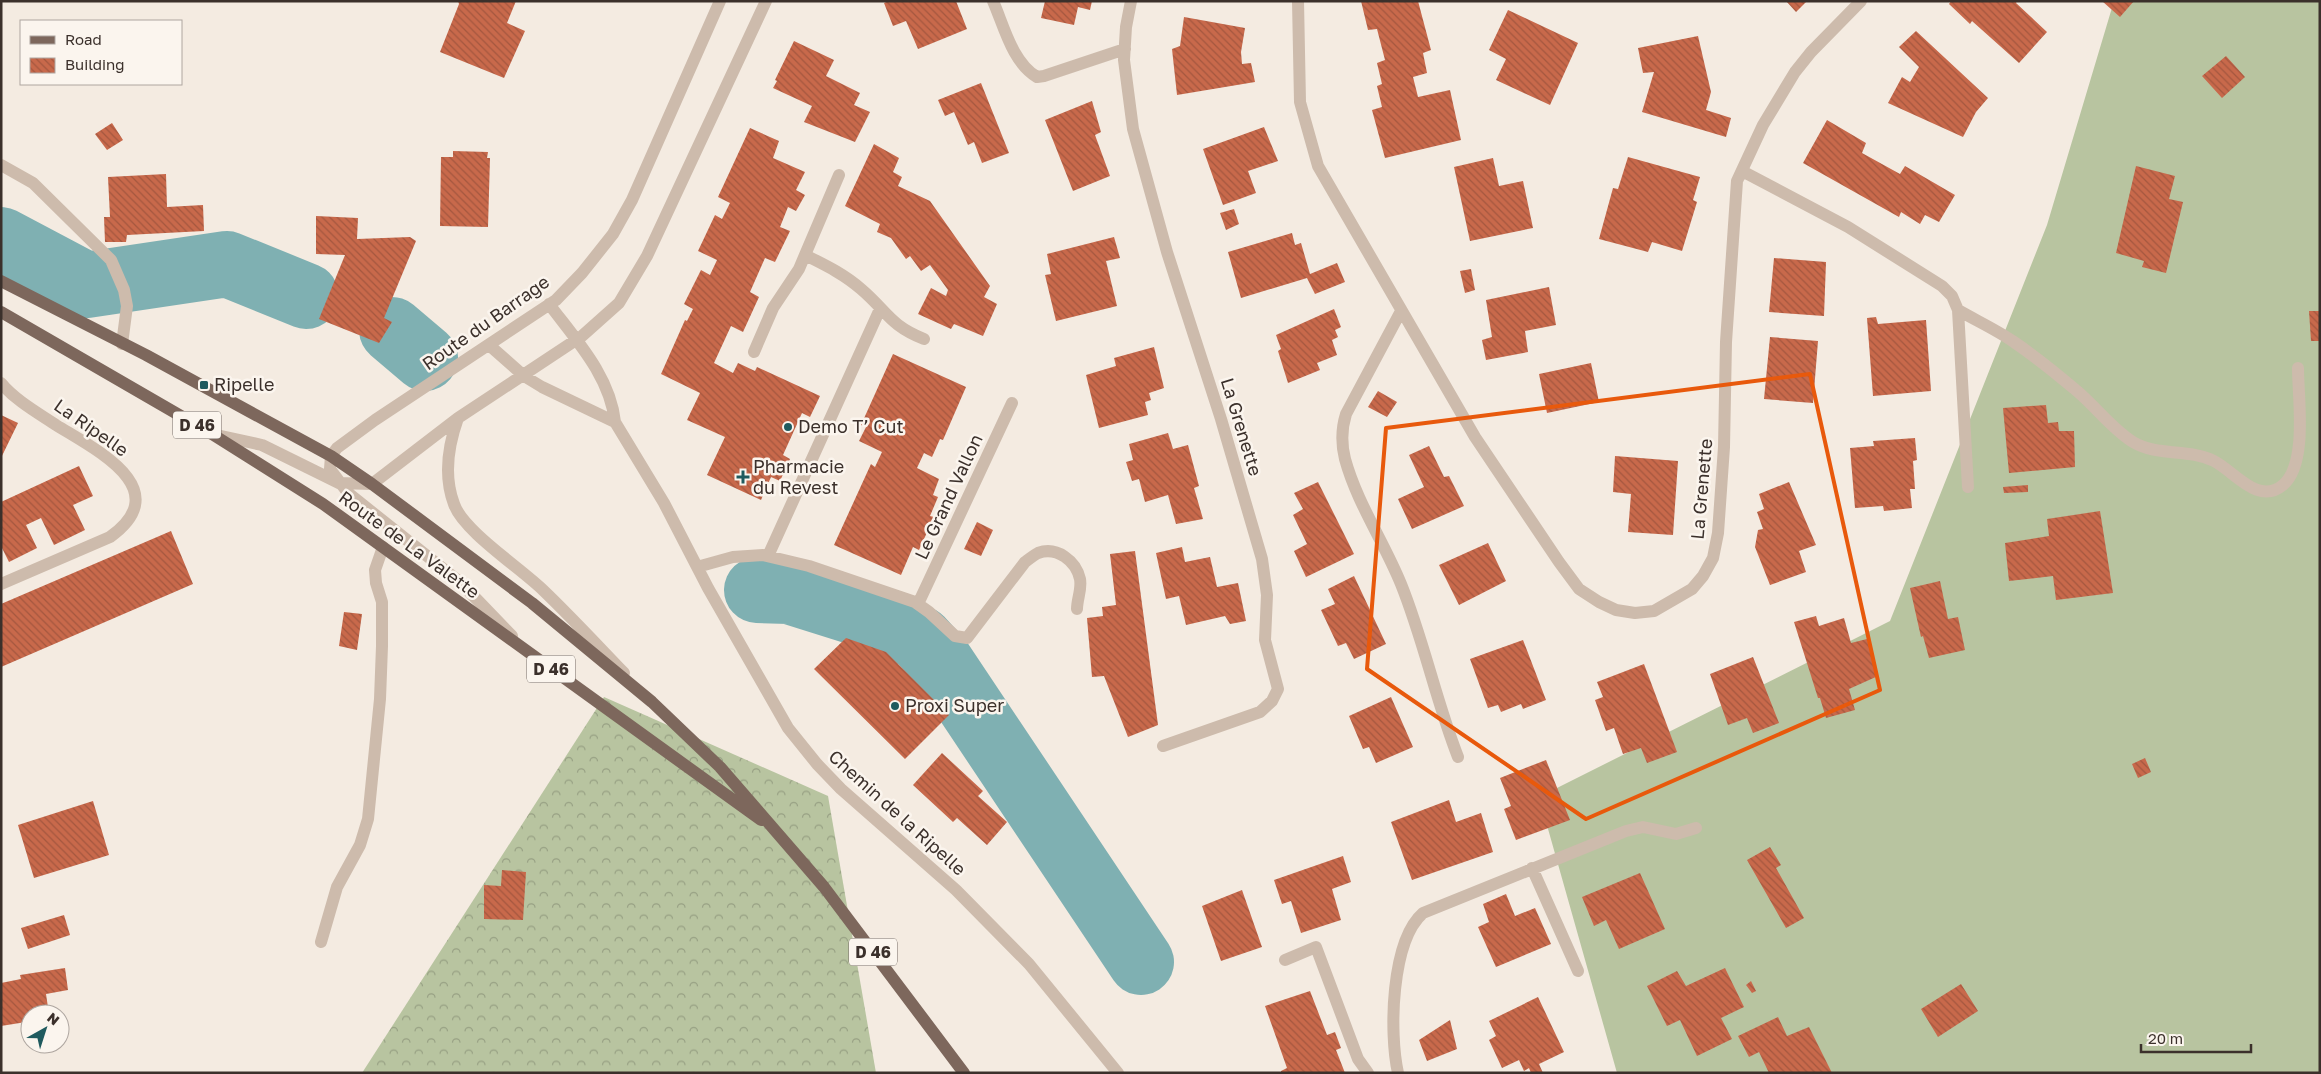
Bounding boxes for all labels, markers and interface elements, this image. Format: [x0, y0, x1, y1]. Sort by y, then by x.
legend [20, 20, 182, 85]
text: Road [65, 30, 102, 48]
text: Building [65, 55, 125, 73]
street label: Route du Barrage [418, 270, 553, 374]
place label: Ripelle [214, 373, 274, 395]
street label: La Grenette [1217, 375, 1267, 478]
marker: Ripelle [198, 379, 210, 391]
street label: La Ripelle [50, 394, 133, 461]
road number: D 46 [173, 412, 221, 438]
place label: Demo T’ Cut [798, 415, 904, 437]
marker: Demo T’ Cut [782, 421, 794, 433]
street label: Le Grand Vallon [909, 430, 987, 563]
street label: La Grenette [1686, 438, 1716, 540]
place label: Pharmacie du Revest [753, 455, 844, 498]
marker: Pharmacie du Revest [737, 471, 749, 483]
street label: Route de La Valette [335, 486, 484, 603]
road number: D 46 [527, 656, 575, 682]
place label: Proxi Super [905, 694, 1004, 716]
marker: Proxi Super [889, 700, 901, 712]
street label: Chemin de la Ripelle [825, 745, 971, 880]
road number: D 46 [849, 939, 897, 966]
north arrow [20, 1004, 70, 1054]
text: N [44, 1009, 63, 1028]
scale bar [2141, 1022, 2251, 1054]
text: 20 m [2148, 1029, 2183, 1047]

